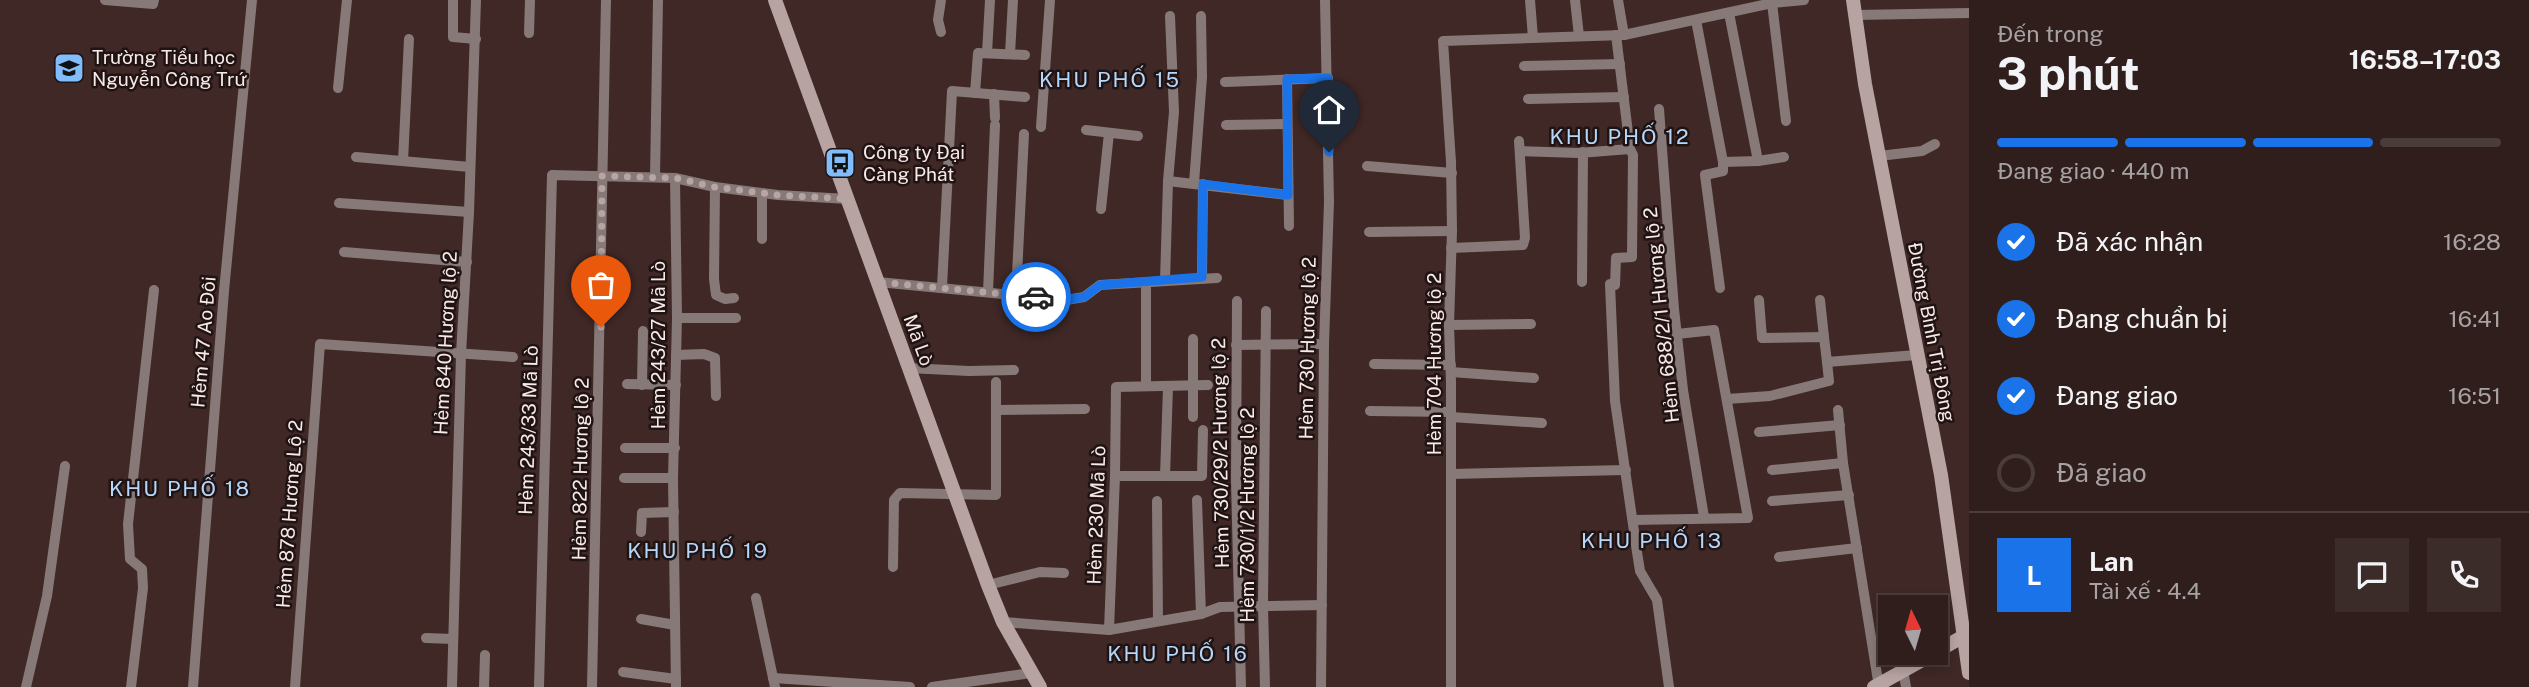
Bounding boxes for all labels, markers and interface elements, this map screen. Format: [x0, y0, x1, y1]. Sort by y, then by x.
text: Đến trong [1997, 20, 2104, 47]
text: 16:58–17:03 [2349, 44, 2501, 75]
place label: Trường Tiểu học Nguyễn Công Trứ [92, 46, 247, 90]
text: 3 phút [1997, 46, 2140, 100]
school or university icon: Trường Tiểu học Nguyễn Công Trứ [52, 51, 86, 85]
district label: KHU PHỐ 15 [1039, 65, 1181, 92]
pin [1299, 80, 1359, 152]
icon: home [1310, 91, 1348, 129]
district label: KHU PHỐ 12 [1549, 122, 1691, 149]
place label: Công ty Đại Càng Phát [863, 141, 965, 185]
bus stop icon: Công ty Đại Càng Phát [823, 146, 857, 180]
text: Đang giao · 440 m [1997, 157, 2190, 184]
street label: Hẻm 688/2/1 Hương lộ 2 [1639, 206, 1683, 424]
icon: check [1997, 223, 2035, 261]
text: Đã xác nhận [2056, 226, 2203, 257]
text: 16:28 [2443, 228, 2501, 255]
street label: Đường Bình Trị Đông [1904, 240, 1960, 424]
street label: Hẻm 840 Hương lộ 2 [429, 251, 461, 435]
pin [571, 255, 631, 327]
street label: Hẻm 730 Hương lộ 2 [1294, 257, 1320, 439]
street label: Hẻm 243/27 Mã Lò [647, 261, 669, 429]
courier [1001, 262, 1071, 332]
icon: bag [582, 266, 620, 304]
street label: Hẻm 704 Hương lộ 2 [1423, 273, 1445, 455]
street label: Hẻm 47 Ao Đôi [186, 276, 220, 408]
icon: car [1017, 278, 1055, 316]
icon: check [1997, 300, 2035, 338]
text: Đang chuẩn bị [2056, 303, 2228, 334]
text: 16:41 [2448, 305, 2501, 332]
street label: Mã Lò [900, 311, 938, 369]
street label: Hẻm 730/29/2 Hương lộ 2 [1207, 338, 1233, 568]
street label: Hẻm 243/33 Mã Lò [514, 345, 542, 515]
street label: Hẻm 822 Hương lộ 2 [567, 377, 593, 561]
icon: check [1997, 377, 2035, 415]
text: Đang giao [2056, 380, 2178, 411]
text: 16:51 [2448, 382, 2501, 409]
street label: Hẻm 730/1/2 Hương lộ 2 [1236, 408, 1258, 622]
street label: Hẻm 878 Hương Lộ 2 [271, 419, 307, 609]
street label: Hẻm 230 Mã Lò [1083, 445, 1109, 585]
text: Đã giao [2056, 457, 2147, 488]
district label: KHU PHỐ 18 [109, 474, 251, 501]
district label: KHU PHỐ 13 [1581, 526, 1723, 553]
district label: KHU PHỐ 19 [627, 536, 769, 563]
button: chat [2335, 538, 2409, 612]
button: phone [2427, 538, 2501, 612]
text: Lan [2089, 546, 2134, 577]
text: L [2026, 560, 2042, 591]
text: Tài xế · 4.4 [2089, 577, 2201, 604]
north arrow [1878, 595, 1948, 665]
map controls [1878, 595, 1948, 665]
district label: KHU PHỐ 16 [1107, 639, 1249, 666]

